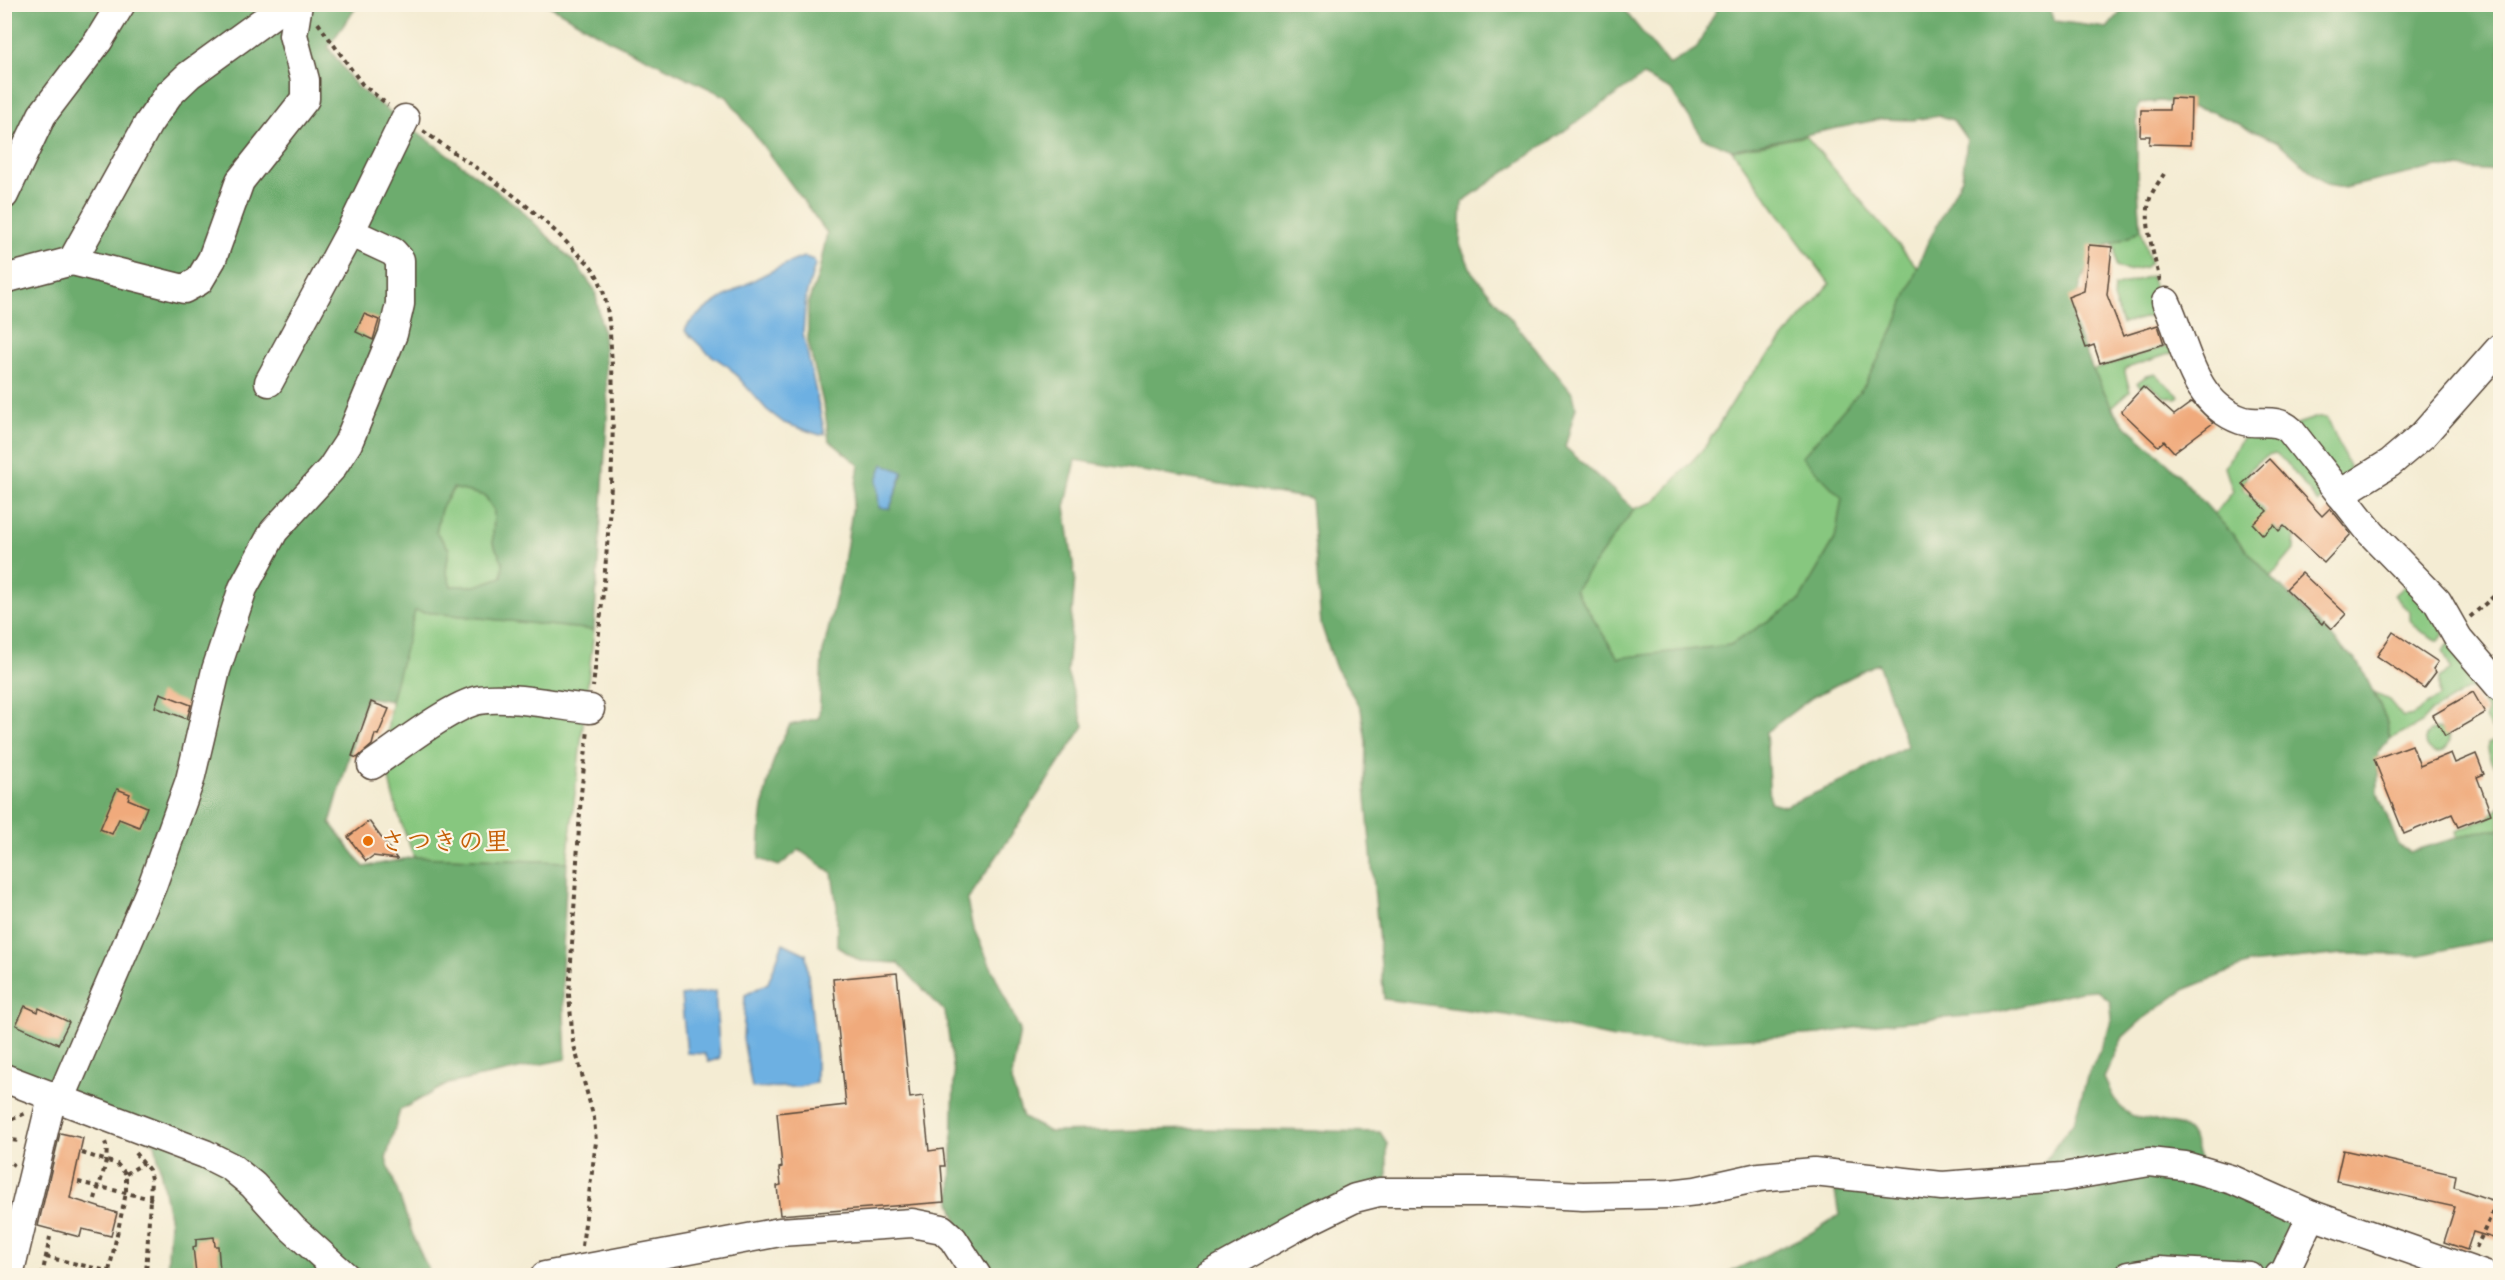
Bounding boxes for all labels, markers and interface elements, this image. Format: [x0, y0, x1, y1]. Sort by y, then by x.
place label: さつきの里 [380, 825, 510, 858]
marker: さつきの里 [361, 834, 375, 848]

